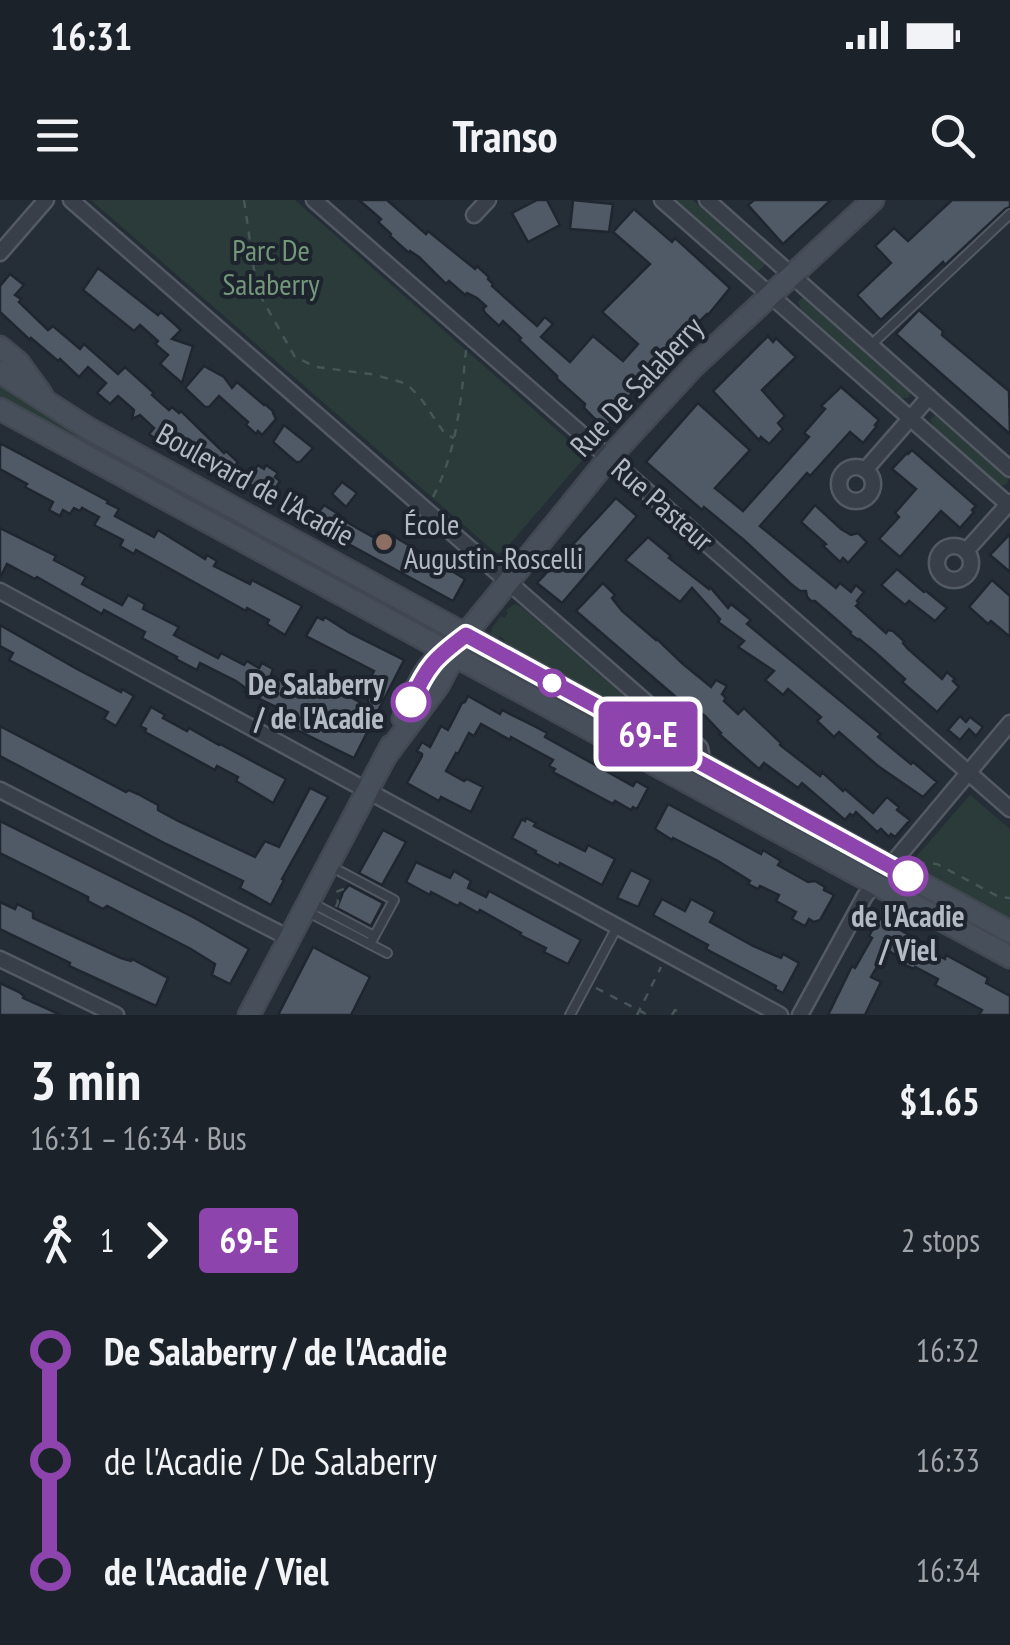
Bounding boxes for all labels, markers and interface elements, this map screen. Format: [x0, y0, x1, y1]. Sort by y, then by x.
text: 16:31 [50, 11, 132, 60]
text: Transo [452, 106, 558, 164]
icon: menu [30, 108, 85, 163]
icon: search [925, 108, 980, 163]
park label: Parc De Salaberry [223, 230, 320, 303]
street label: Rue De Salaberry [561, 307, 711, 464]
street label: Boulevard de l'Acadie [150, 413, 361, 554]
street label: Rue Pasteur [604, 449, 723, 559]
place label: École Augustin-Roscelli [404, 504, 583, 577]
marker: École Augustin-Roscelli [373, 531, 395, 553]
place label: De Salaberry / de l'Acadie [248, 664, 385, 737]
unlabelled marker [539, 670, 565, 696]
marker: De Salaberry / de l'Acadie [392, 683, 430, 721]
line badge: 69-E [578, 702, 718, 766]
text: 69-E [619, 711, 677, 757]
marker: de l'Acadie / Viel [889, 857, 927, 895]
place label: de l'Acadie / Viel [851, 896, 965, 969]
text: 3 min [30, 1044, 141, 1115]
text: $1.65 [899, 1076, 980, 1125]
text: 16:31 – 16:34 · Bus [30, 1117, 247, 1159]
icon: walk [30, 1213, 85, 1268]
icon: forward [129, 1213, 184, 1268]
text: 69-E [219, 1217, 278, 1263]
text: 1 [100, 1219, 114, 1261]
text: 2 stops [901, 1219, 980, 1261]
text: De Salaberry / de l'Acadie [104, 1326, 447, 1375]
text: 16:32 [916, 1329, 980, 1371]
text: de l'Acadie / De Salaberry [104, 1436, 437, 1485]
text: 16:33 [916, 1439, 980, 1481]
text: de l'Acadie / Viel [104, 1546, 329, 1595]
text: 16:34 [916, 1549, 980, 1591]

